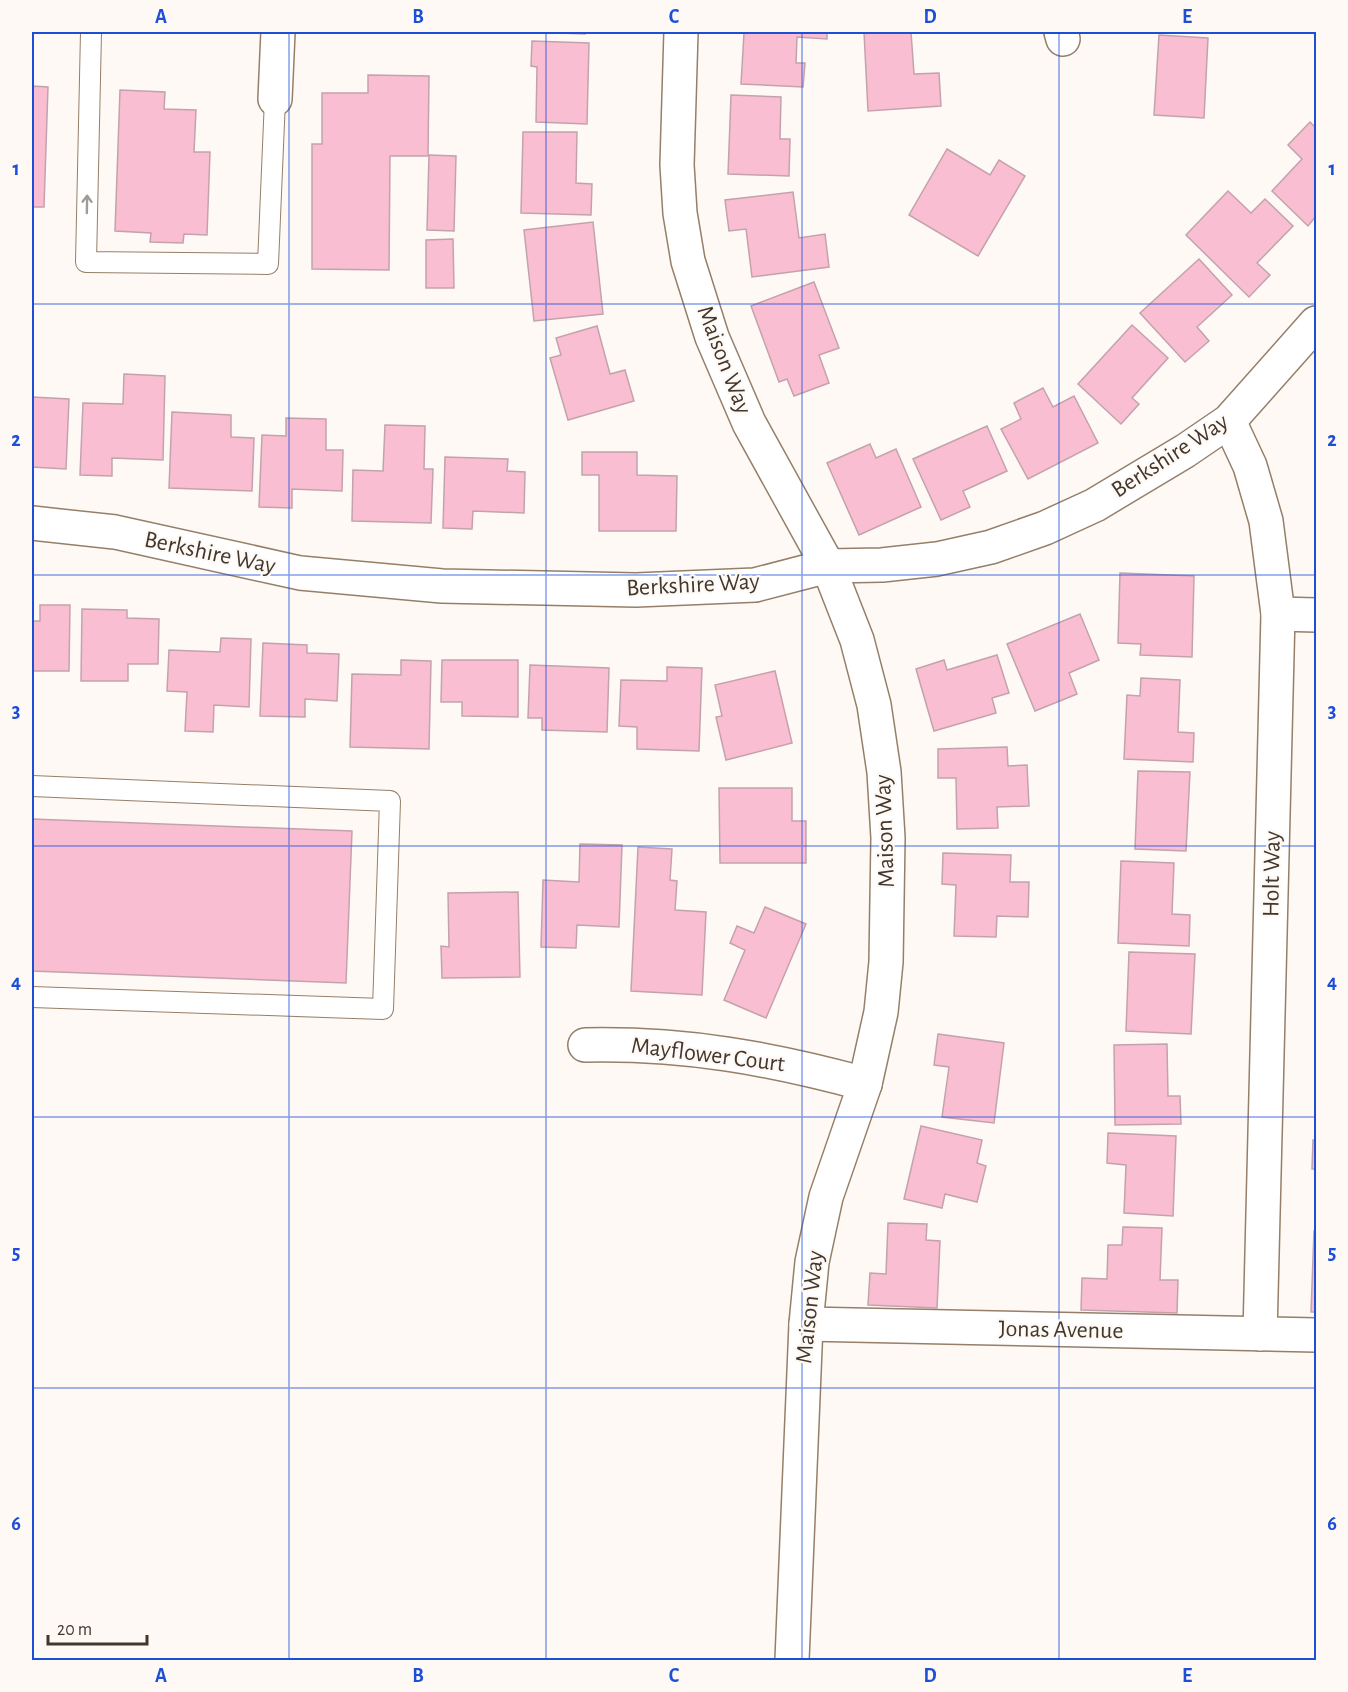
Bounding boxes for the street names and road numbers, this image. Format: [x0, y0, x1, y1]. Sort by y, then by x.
street label: Maison Way [692, 303, 756, 417]
street label: Berkshire Way [1107, 410, 1233, 502]
street label: Berkshire Way [142, 527, 278, 579]
street label: Berkshire Way [626, 570, 760, 600]
street label: Maison Way [871, 774, 899, 888]
street label: Holt Way [1259, 831, 1285, 917]
street label: Mayflower Court [630, 1034, 787, 1076]
street label: Maison Way [792, 1249, 828, 1365]
street label: Jonas Avenue [998, 1317, 1124, 1343]

